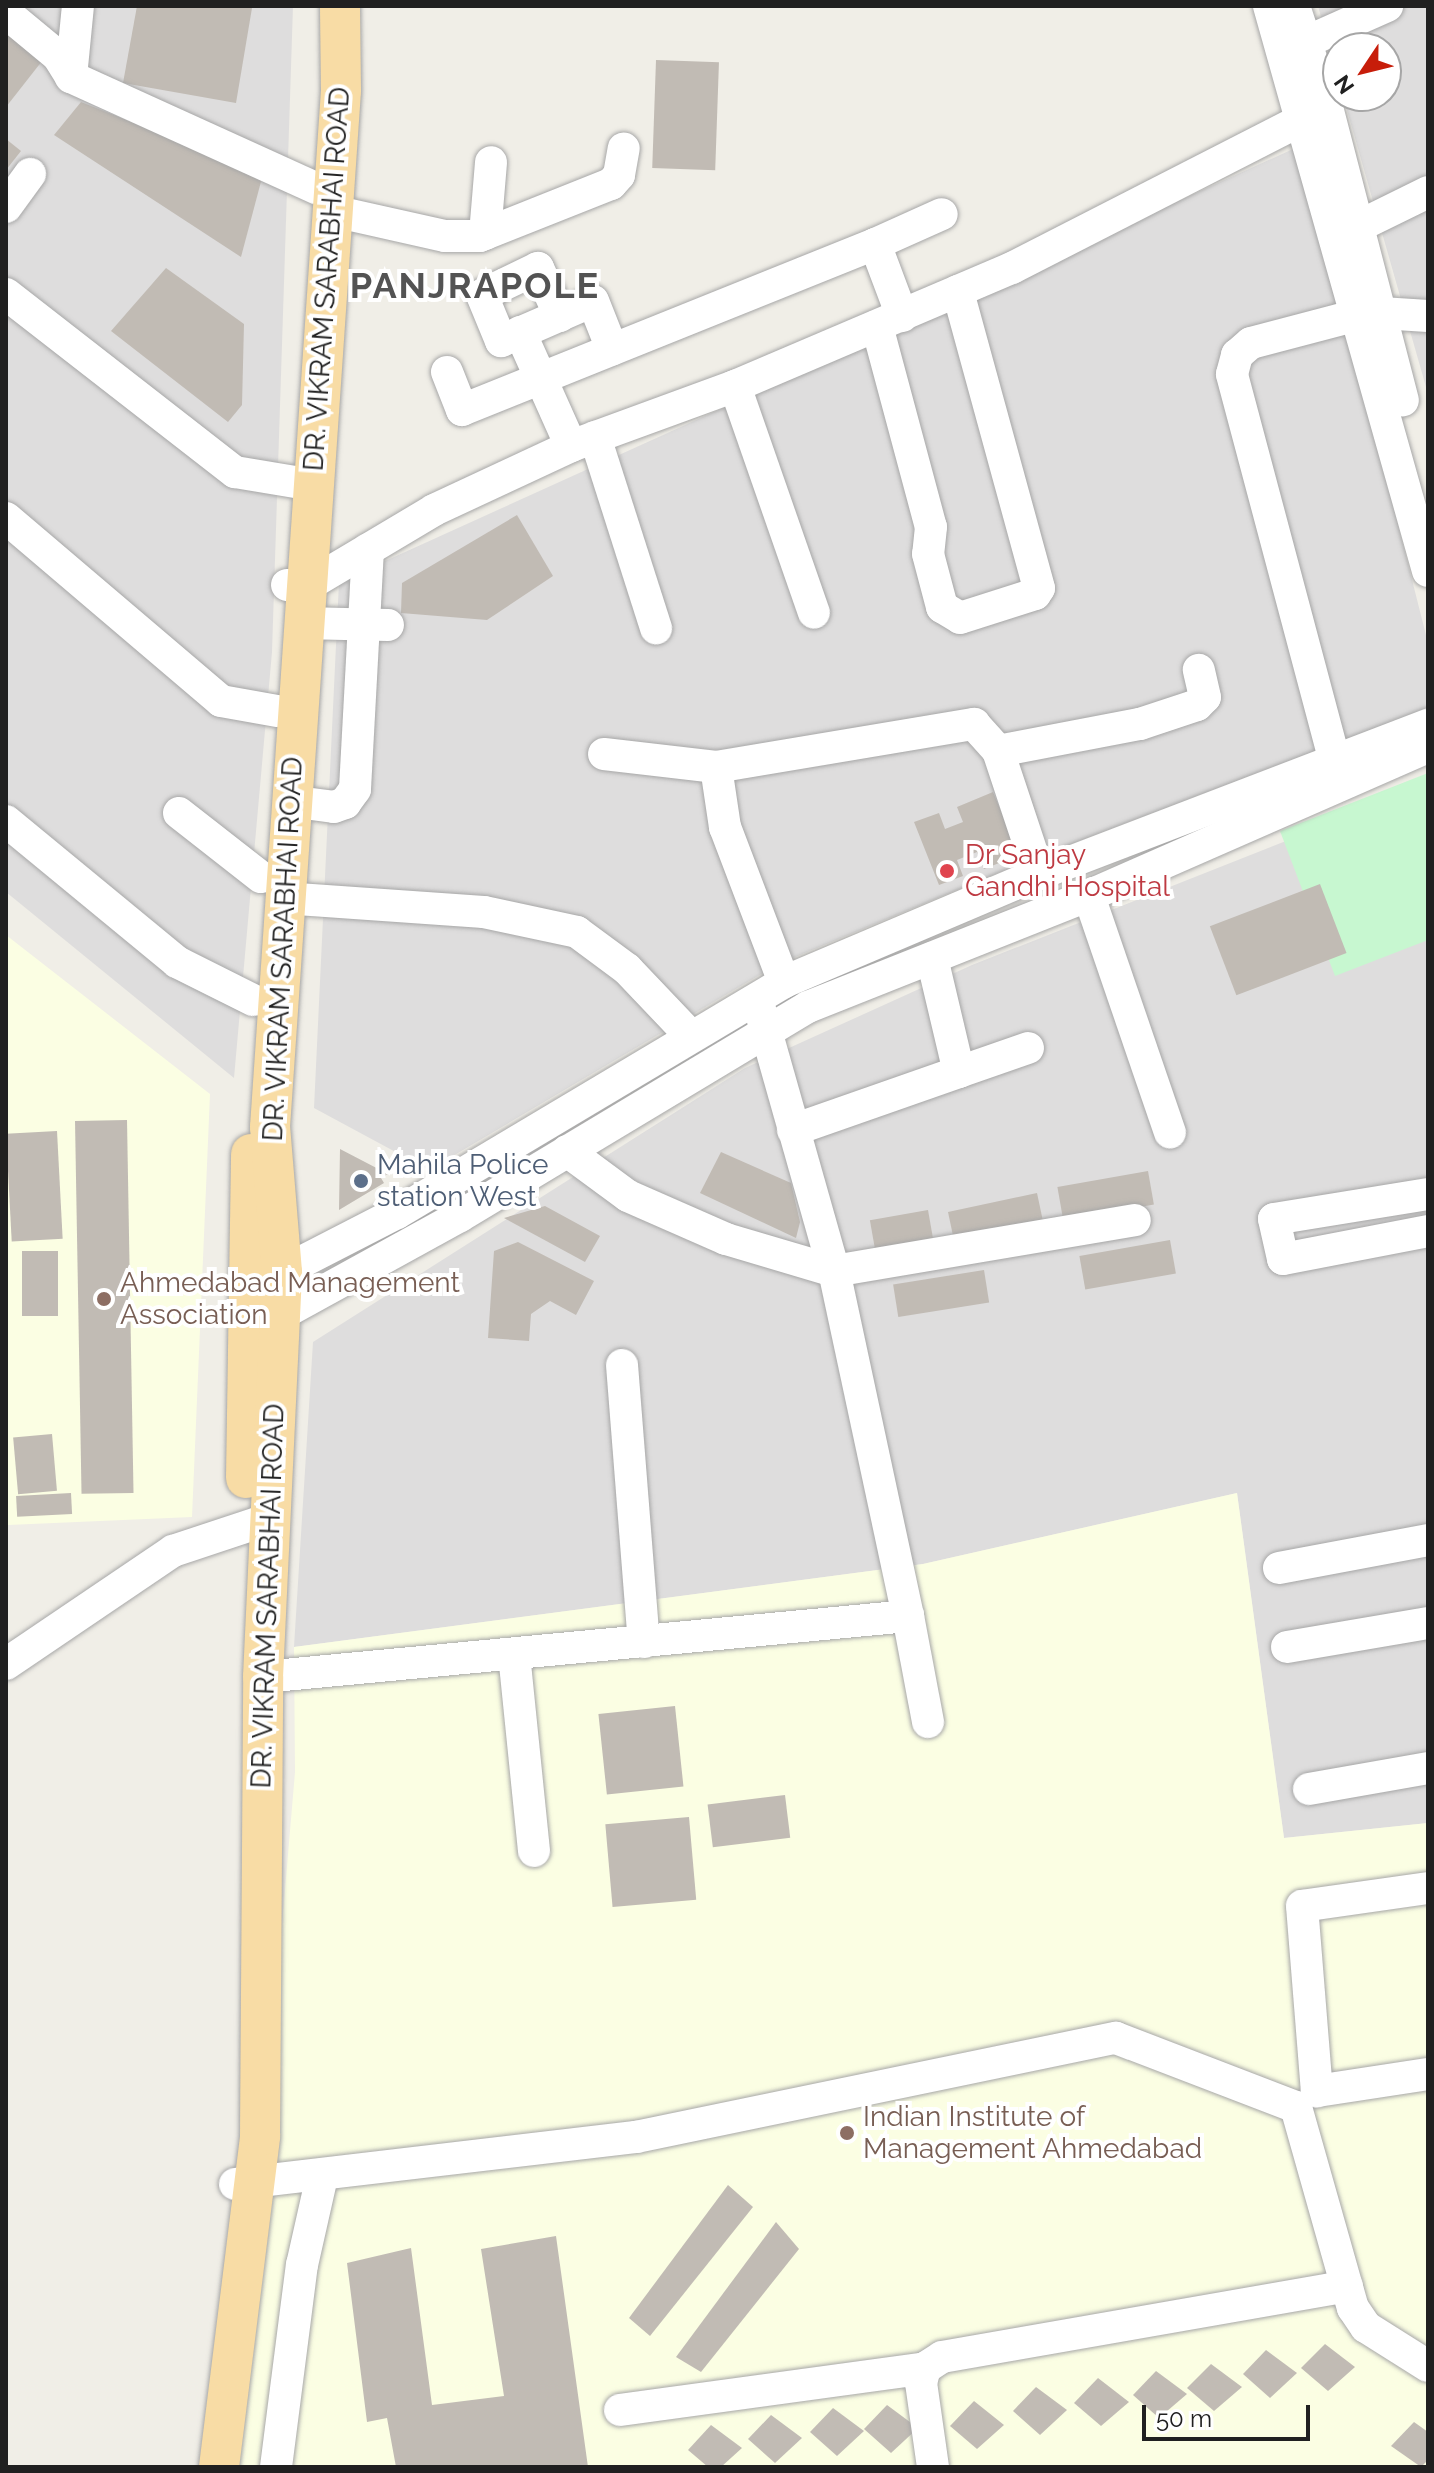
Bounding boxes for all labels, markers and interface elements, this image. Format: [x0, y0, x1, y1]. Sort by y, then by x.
north arrow [1322, 32, 1402, 112]
text: N [1329, 70, 1359, 99]
street label: DR. VIKRAM SARABHAI ROAD [297, 85, 357, 473]
district label: PANJRAPOLE [350, 264, 600, 308]
street label: DR. VIKRAM SARABHAI ROAD [256, 755, 310, 1143]
place label: Dr Sanjay Gandhi Hospital [965, 838, 1170, 904]
marker: Dr Sanjay Gandhi Hospital [936, 860, 958, 882]
place label: Mahila Police station West [377, 1148, 548, 1214]
marker: Mahila Police station West [352, 1172, 370, 1190]
place label: Ahmedabad Management Association [120, 1266, 460, 1332]
marker: Ahmedabad Management Association [95, 1290, 113, 1308]
street label: DR. VIKRAM SARABHAI ROAD [244, 1403, 292, 1789]
place label: Indian Institute of Management Ahmedabad [863, 2100, 1203, 2166]
marker: Indian Institute of Management Ahmedabad [838, 2124, 856, 2142]
scale bar [1146, 2389, 1314, 2439]
text: 50 m [1156, 2404, 1212, 2433]

